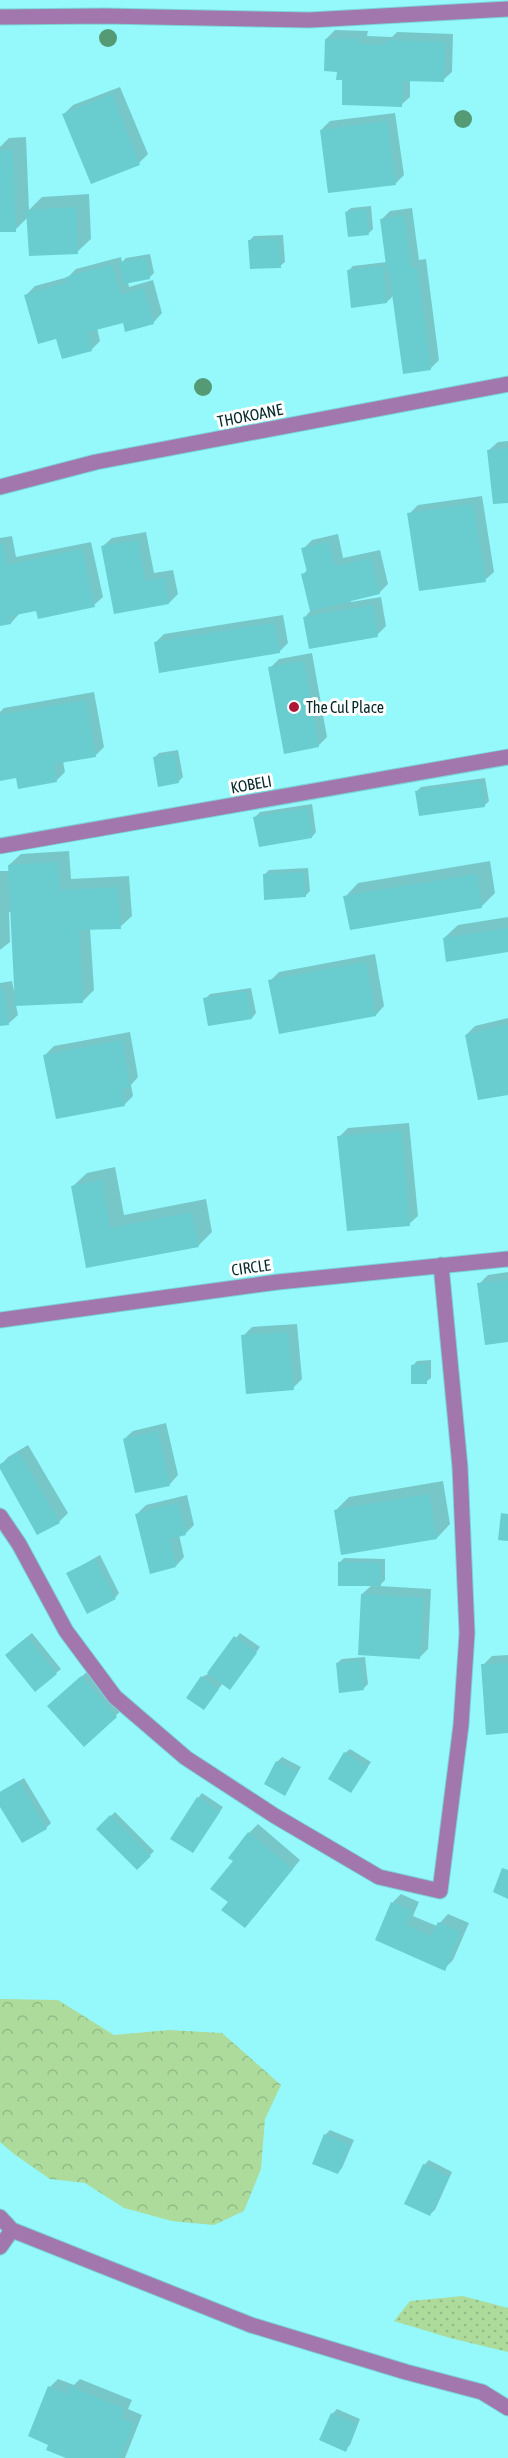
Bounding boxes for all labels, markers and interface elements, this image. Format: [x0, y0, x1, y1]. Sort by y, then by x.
street label: THOKOANE [216, 400, 285, 430]
place label: The Cul Place [306, 698, 384, 716]
marker: The Cul Place [287, 700, 301, 714]
street label: KOBELI [229, 772, 273, 796]
street label: CIRCLE [230, 1255, 272, 1279]

